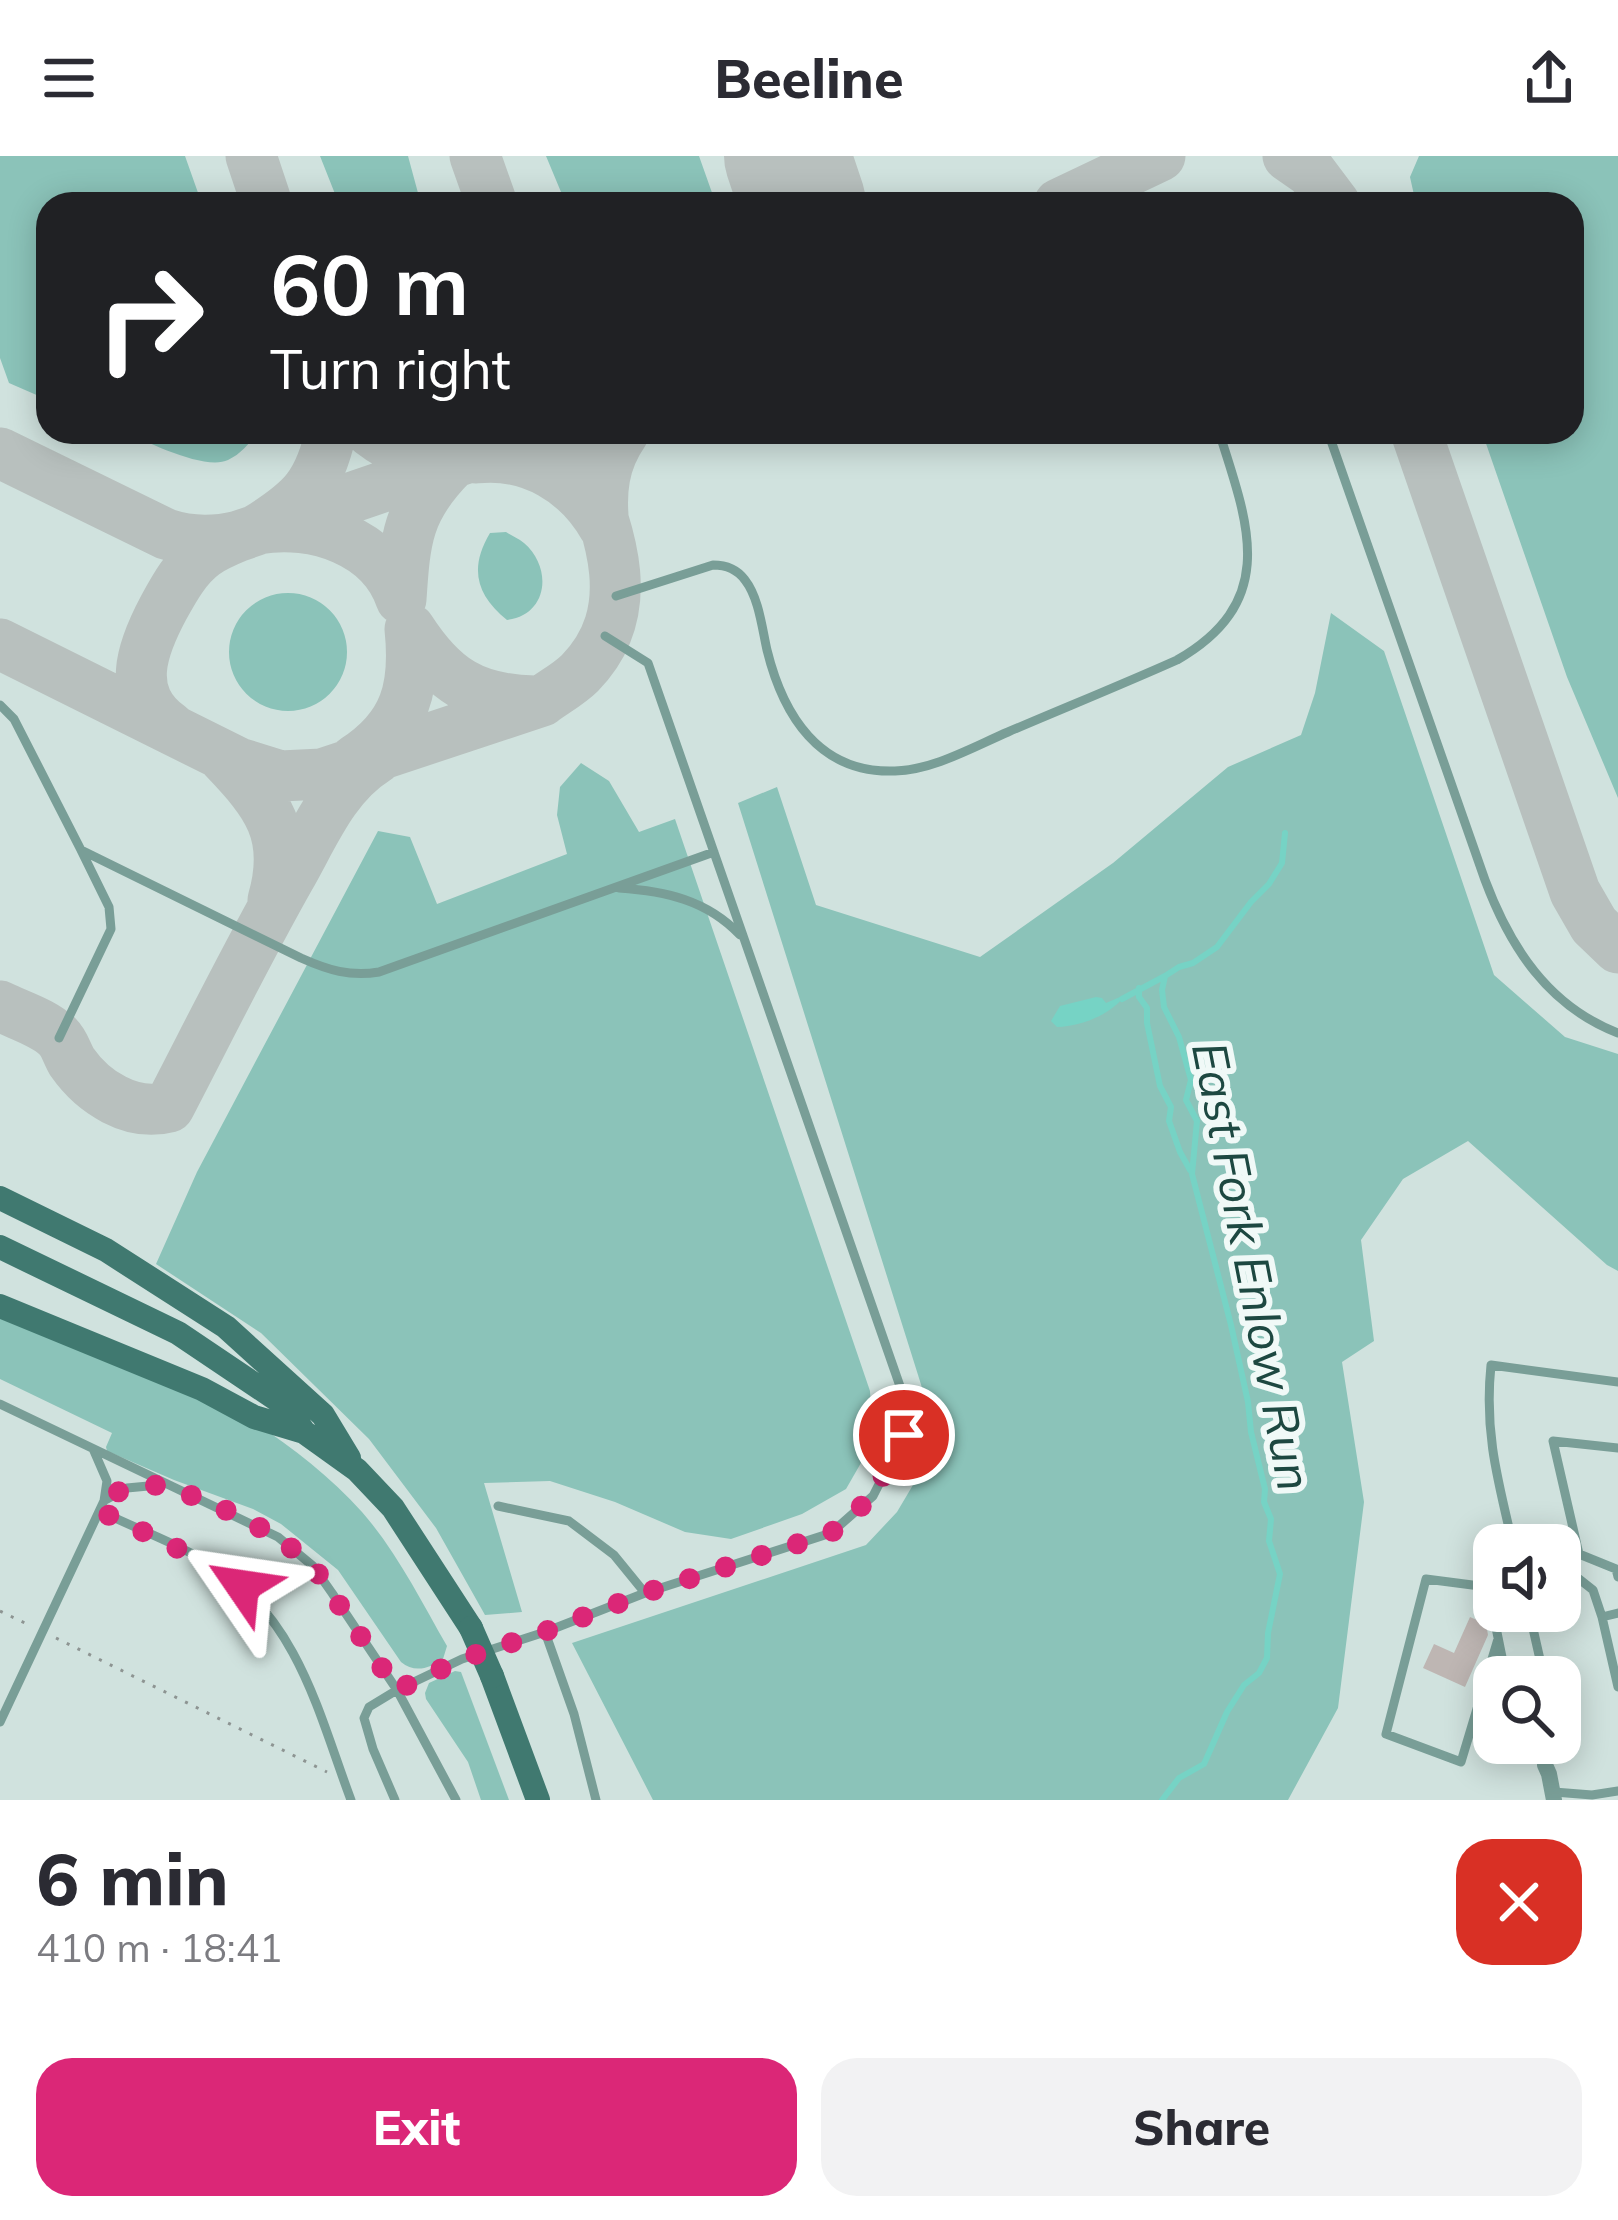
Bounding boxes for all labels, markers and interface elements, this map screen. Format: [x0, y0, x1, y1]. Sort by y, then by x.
text: Beeline [714, 44, 904, 112]
icon: menu [36, 45, 102, 111]
icon: share [1516, 45, 1582, 111]
text: 60 m [270, 231, 469, 336]
icon: right [72, 240, 228, 396]
text: Turn right [270, 335, 511, 403]
water label: East Fork Enlow Run [1180, 1037, 1326, 1495]
pin [853, 1384, 955, 1486]
icon: arrive [871, 1402, 937, 1468]
position arrow [179, 1523, 305, 1649]
map controls [1473, 1524, 1581, 1764]
button: sound [1473, 1524, 1581, 1632]
button: search [1473, 1656, 1581, 1764]
text: 6 min [36, 1833, 229, 1923]
button: close [1456, 1839, 1582, 1965]
text: 410 m · 18:41 [36, 1923, 282, 1972]
button: Exit [36, 2058, 797, 2196]
button: Share [821, 2058, 1582, 2196]

